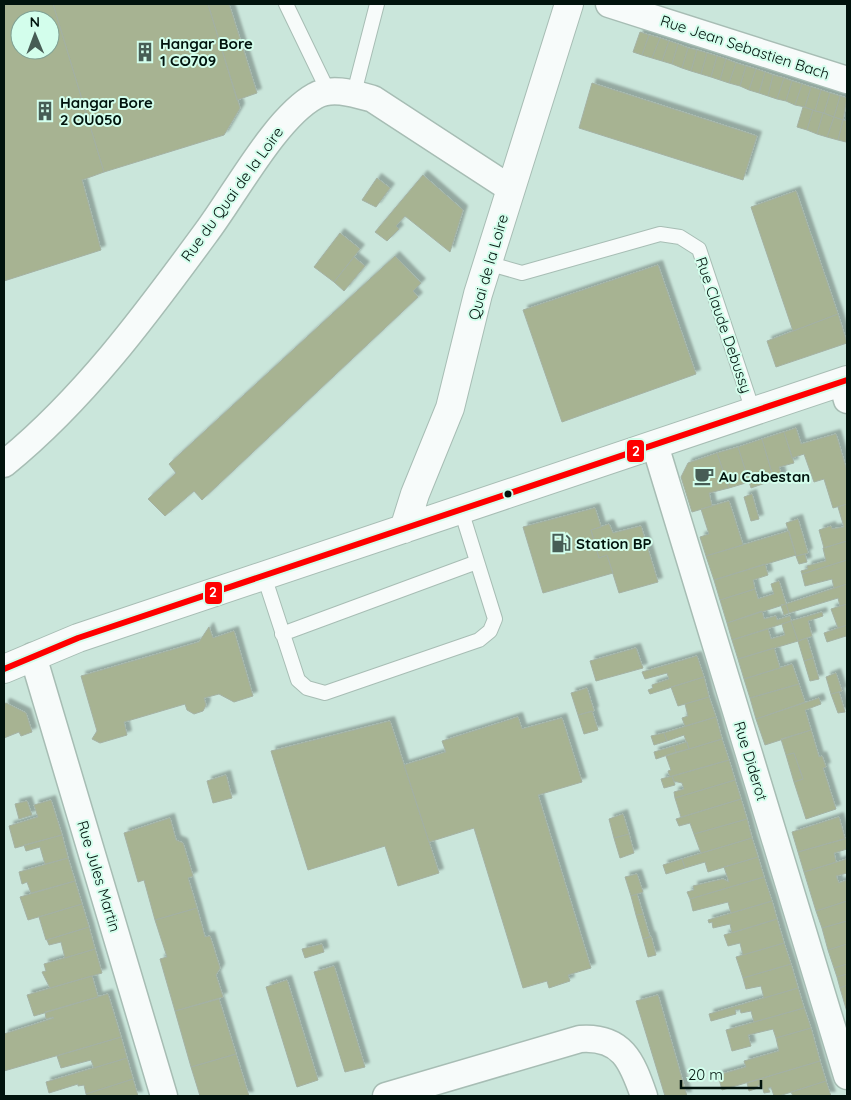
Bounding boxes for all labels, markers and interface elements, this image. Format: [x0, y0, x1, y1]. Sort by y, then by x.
north arrow [10, 10, 60, 60]
street label: Rue Jean Sebastien Bach [658, 11, 832, 83]
text: N [29, 13, 40, 31]
place label: Hangar Bore 1 CO709 [160, 34, 253, 70]
building icon: Hangar Bore 1 CO709 [134, 41, 156, 63]
place label: Hangar Bore 2 OU050 [60, 93, 153, 129]
building icon: Hangar Bore 2 OU050 [34, 100, 56, 122]
street label: Rue du Quai de la Loire [177, 123, 287, 265]
street label: Quai de la Loire [464, 212, 512, 322]
street label: Rue Claude Debussy [692, 254, 756, 396]
line badge: 2 [626, 439, 645, 463]
text: 2 [632, 442, 640, 460]
cafe icon: Au Cabestan [693, 465, 715, 487]
place label: Au Cabestan [719, 467, 810, 486]
unlabelled marker [503, 489, 513, 499]
fuel station icon: Station BP [550, 532, 572, 554]
place label: Station BP [576, 534, 652, 553]
line badge: 2 [204, 581, 223, 605]
text: 2 [209, 583, 217, 601]
street label: Rue Diderot [730, 719, 772, 803]
street label: Rue Jules Martin [73, 818, 125, 934]
scale bar [681, 1058, 761, 1090]
text: 20 m [688, 1065, 723, 1084]

